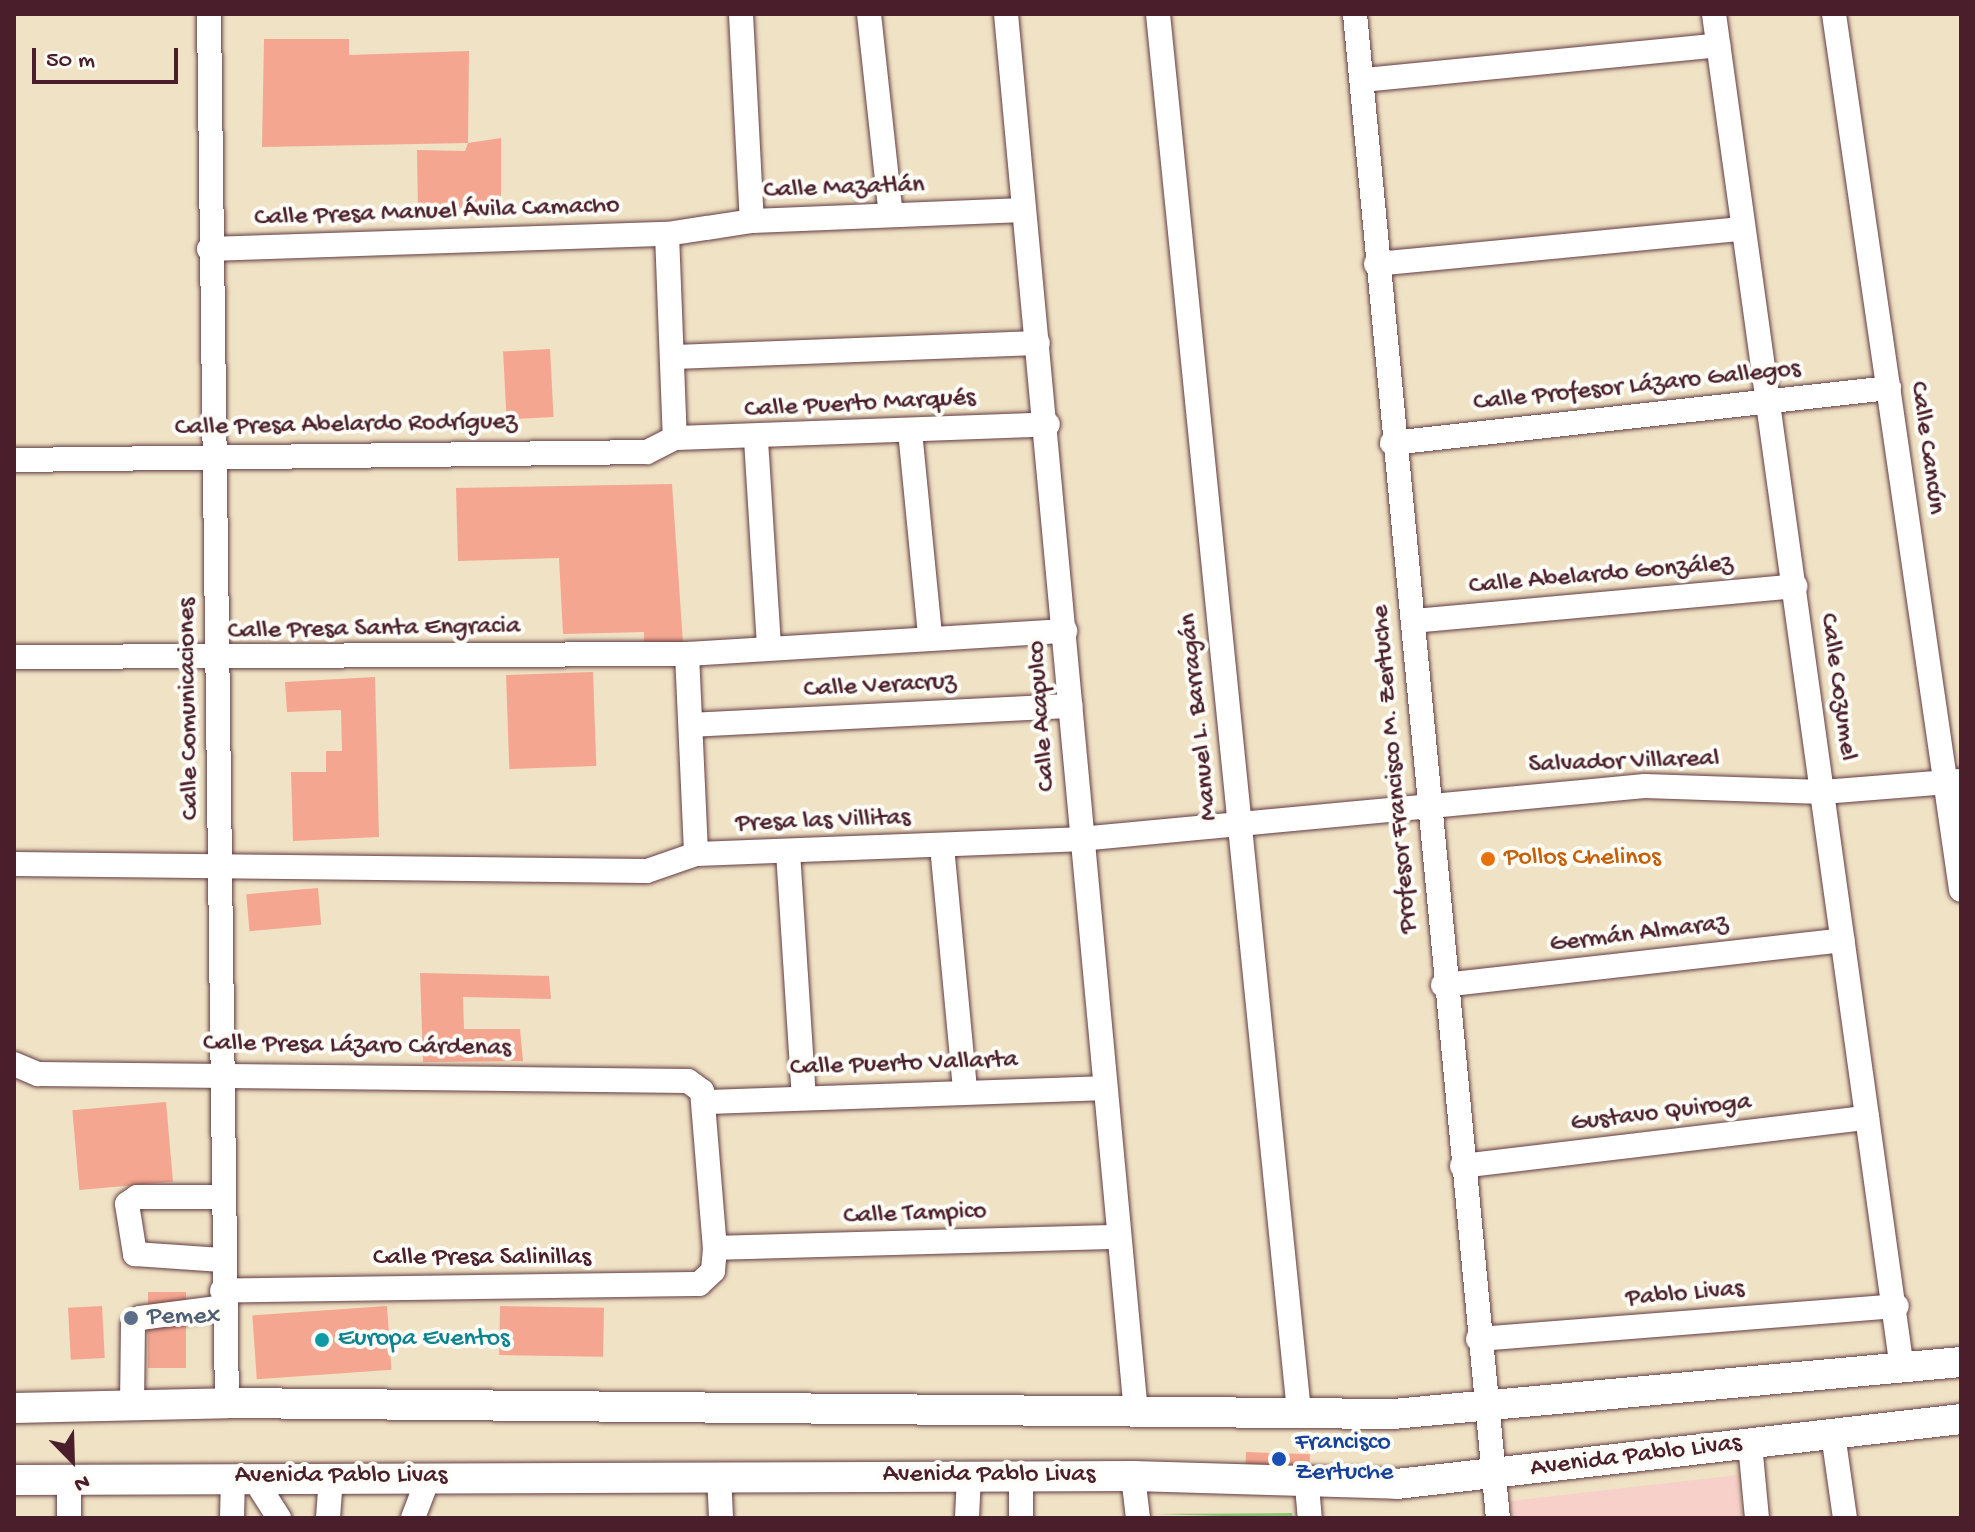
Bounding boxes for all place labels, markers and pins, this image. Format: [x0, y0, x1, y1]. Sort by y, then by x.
place label: Pollos Chelinos [1504, 843, 1661, 875]
marker: Pollos Chelinos [1479, 850, 1497, 868]
place label: Pemex [147, 1302, 220, 1334]
marker: Pemex [122, 1309, 140, 1327]
place label: Europa Eventos [338, 1324, 510, 1356]
marker: Europa Eventos [313, 1331, 331, 1349]
place label: Francisco Zertuche [1295, 1428, 1393, 1490]
marker: Francisco Zertuche [1270, 1450, 1288, 1468]

